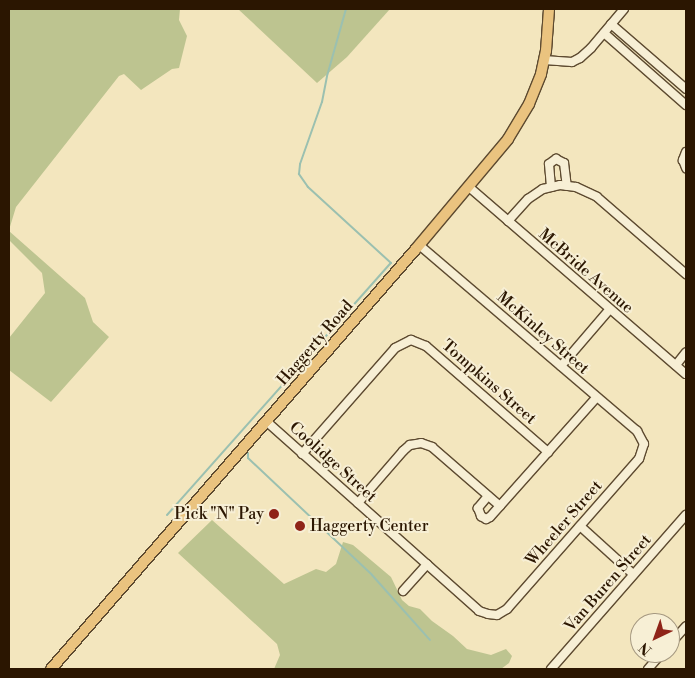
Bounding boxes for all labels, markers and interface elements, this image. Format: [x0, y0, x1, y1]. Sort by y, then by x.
street label: McBride Avenue [535, 225, 637, 317]
street label: McKinley Street [493, 288, 593, 378]
street label: Haggerty Road [273, 296, 357, 390]
street label: Tompkins Street [438, 336, 540, 428]
street label: Coolidge Street [285, 418, 381, 506]
street label: Wheeler Street [522, 476, 606, 570]
place label: Pick "N" Pay [174, 504, 264, 524]
marker: Pick "N" Pay [268, 508, 280, 520]
place label: Haggerty Center [310, 516, 429, 536]
marker: Haggerty Center [294, 520, 306, 532]
street label: Van Buren Street [561, 530, 655, 636]
north arrow [630, 613, 680, 663]
text: N [635, 638, 656, 659]

